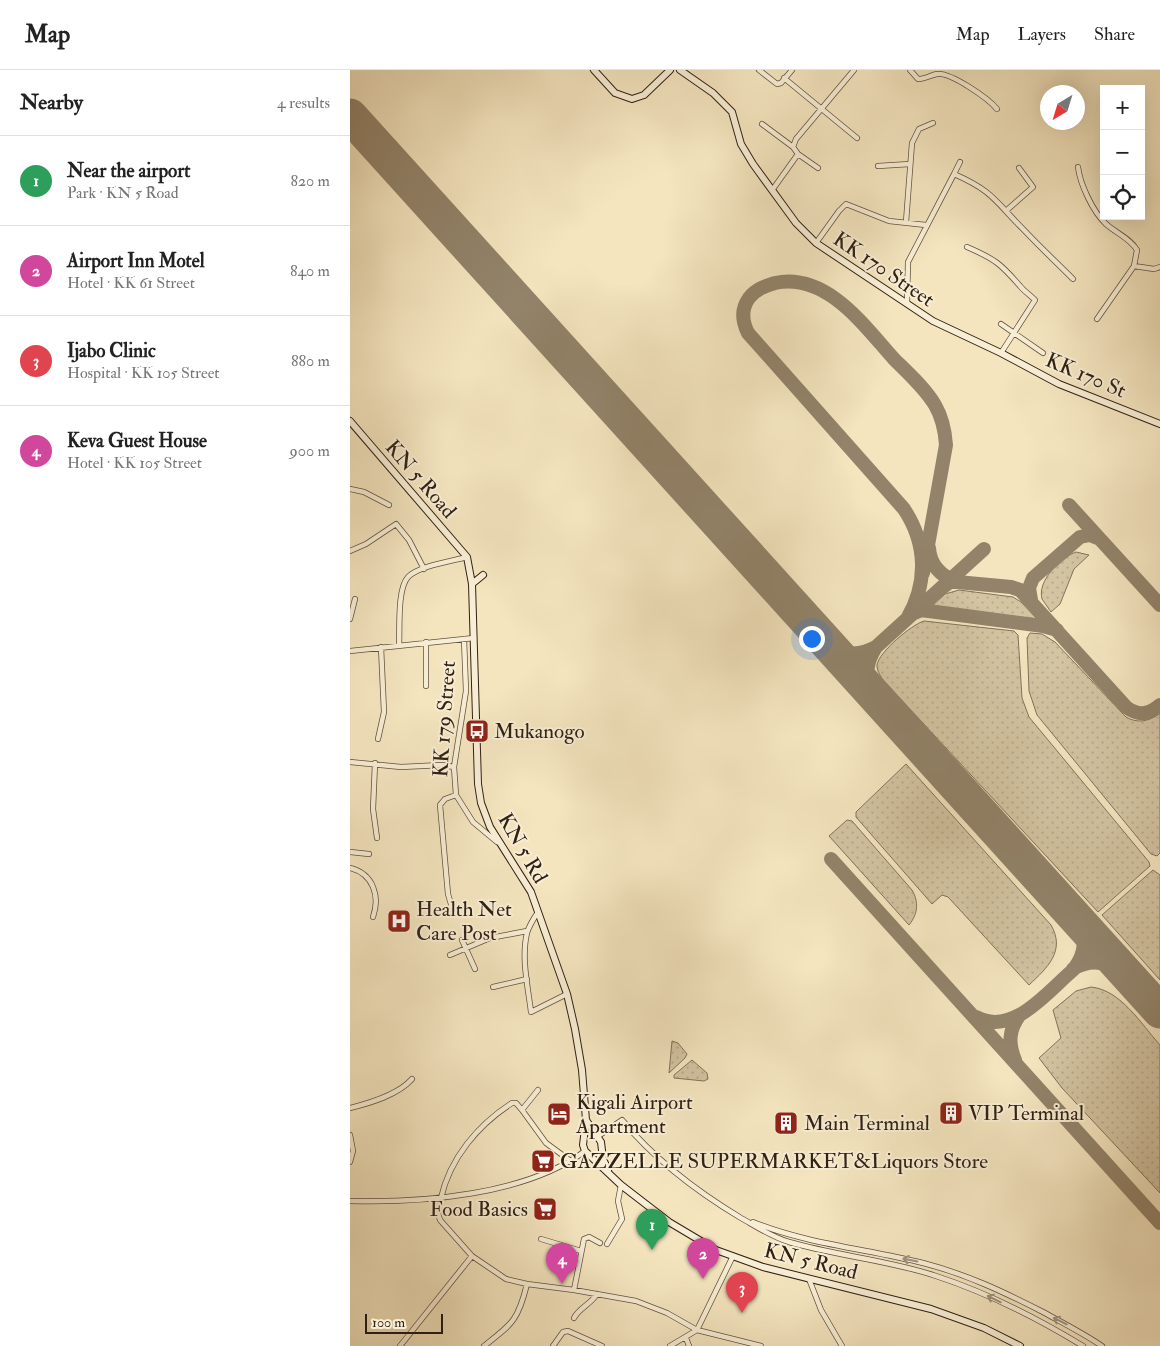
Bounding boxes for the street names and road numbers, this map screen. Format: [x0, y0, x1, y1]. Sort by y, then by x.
street label: KK 170 Street [828, 226, 940, 313]
street label: KK 170 St [1042, 347, 1130, 404]
street label: KN 5 Road [379, 434, 463, 525]
street label: KK 179 Street [427, 660, 462, 778]
street label: KN 5 Rd [492, 808, 554, 889]
street label: KN 5 Road [761, 1237, 861, 1286]

